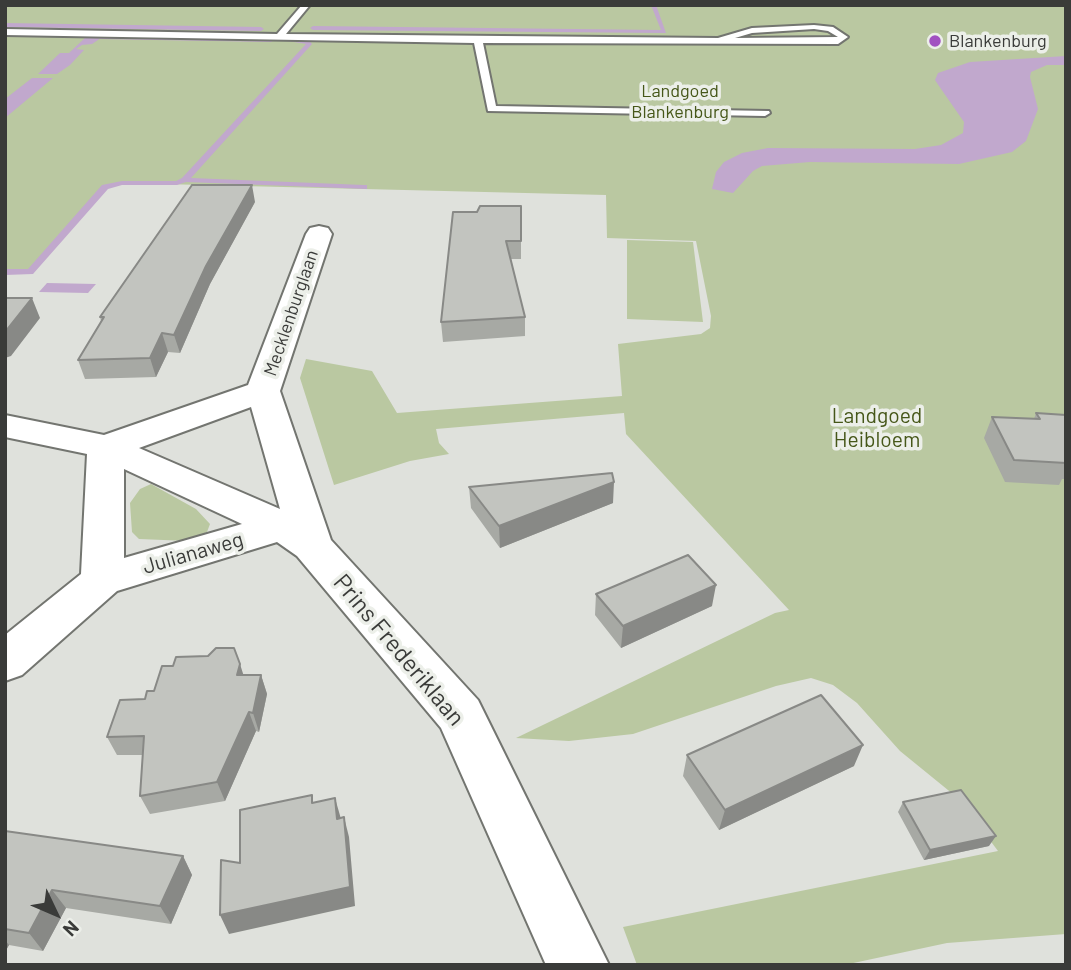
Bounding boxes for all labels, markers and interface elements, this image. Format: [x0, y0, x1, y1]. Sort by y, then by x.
place label: Blankenburg [949, 30, 1047, 52]
marker: Blankenburg [927, 33, 943, 49]
park label: Landgoed Blankenburg [631, 80, 729, 122]
street label: Mecklenburglaan [259, 247, 323, 379]
park label: Landgoed Heibloem [832, 403, 922, 453]
street label: Julianaweg [140, 527, 246, 579]
street label: Prins Frederiklaan [327, 568, 471, 732]
north arrow [21, 879, 91, 949]
text: N [59, 916, 84, 941]

